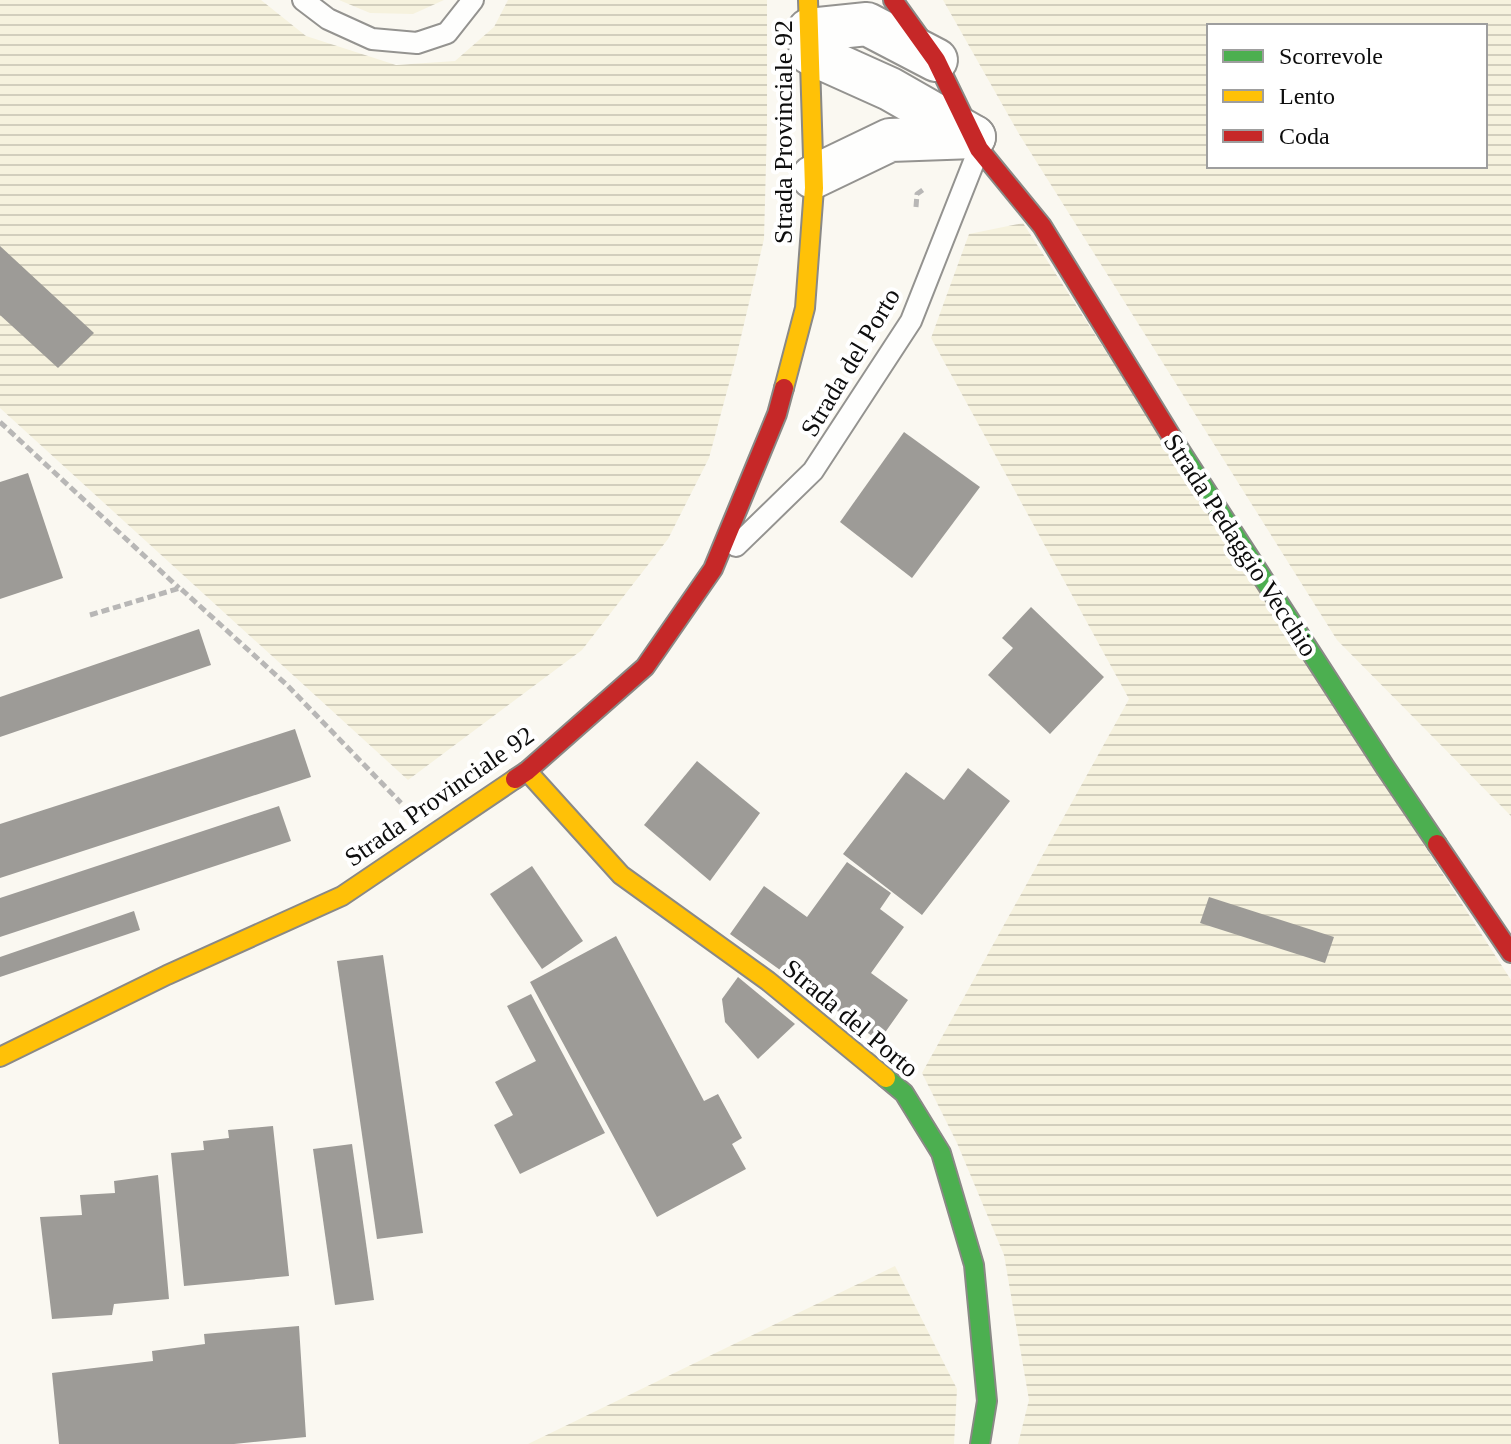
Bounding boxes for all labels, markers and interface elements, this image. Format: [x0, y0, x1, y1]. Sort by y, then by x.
street label: Strada Provinciale 92 [769, 20, 798, 244]
legend [1207, 24, 1487, 168]
text: Scorrevole [1279, 43, 1383, 69]
text: Lento [1279, 83, 1335, 109]
text: Coda [1279, 123, 1330, 149]
street label: Strada del Porto [795, 283, 906, 442]
street label: Strada Pedaggio Vecchio [1158, 429, 1323, 662]
street label: Strada Provinciale 92 [339, 720, 539, 872]
street label: Strada del Porto [777, 953, 924, 1083]

